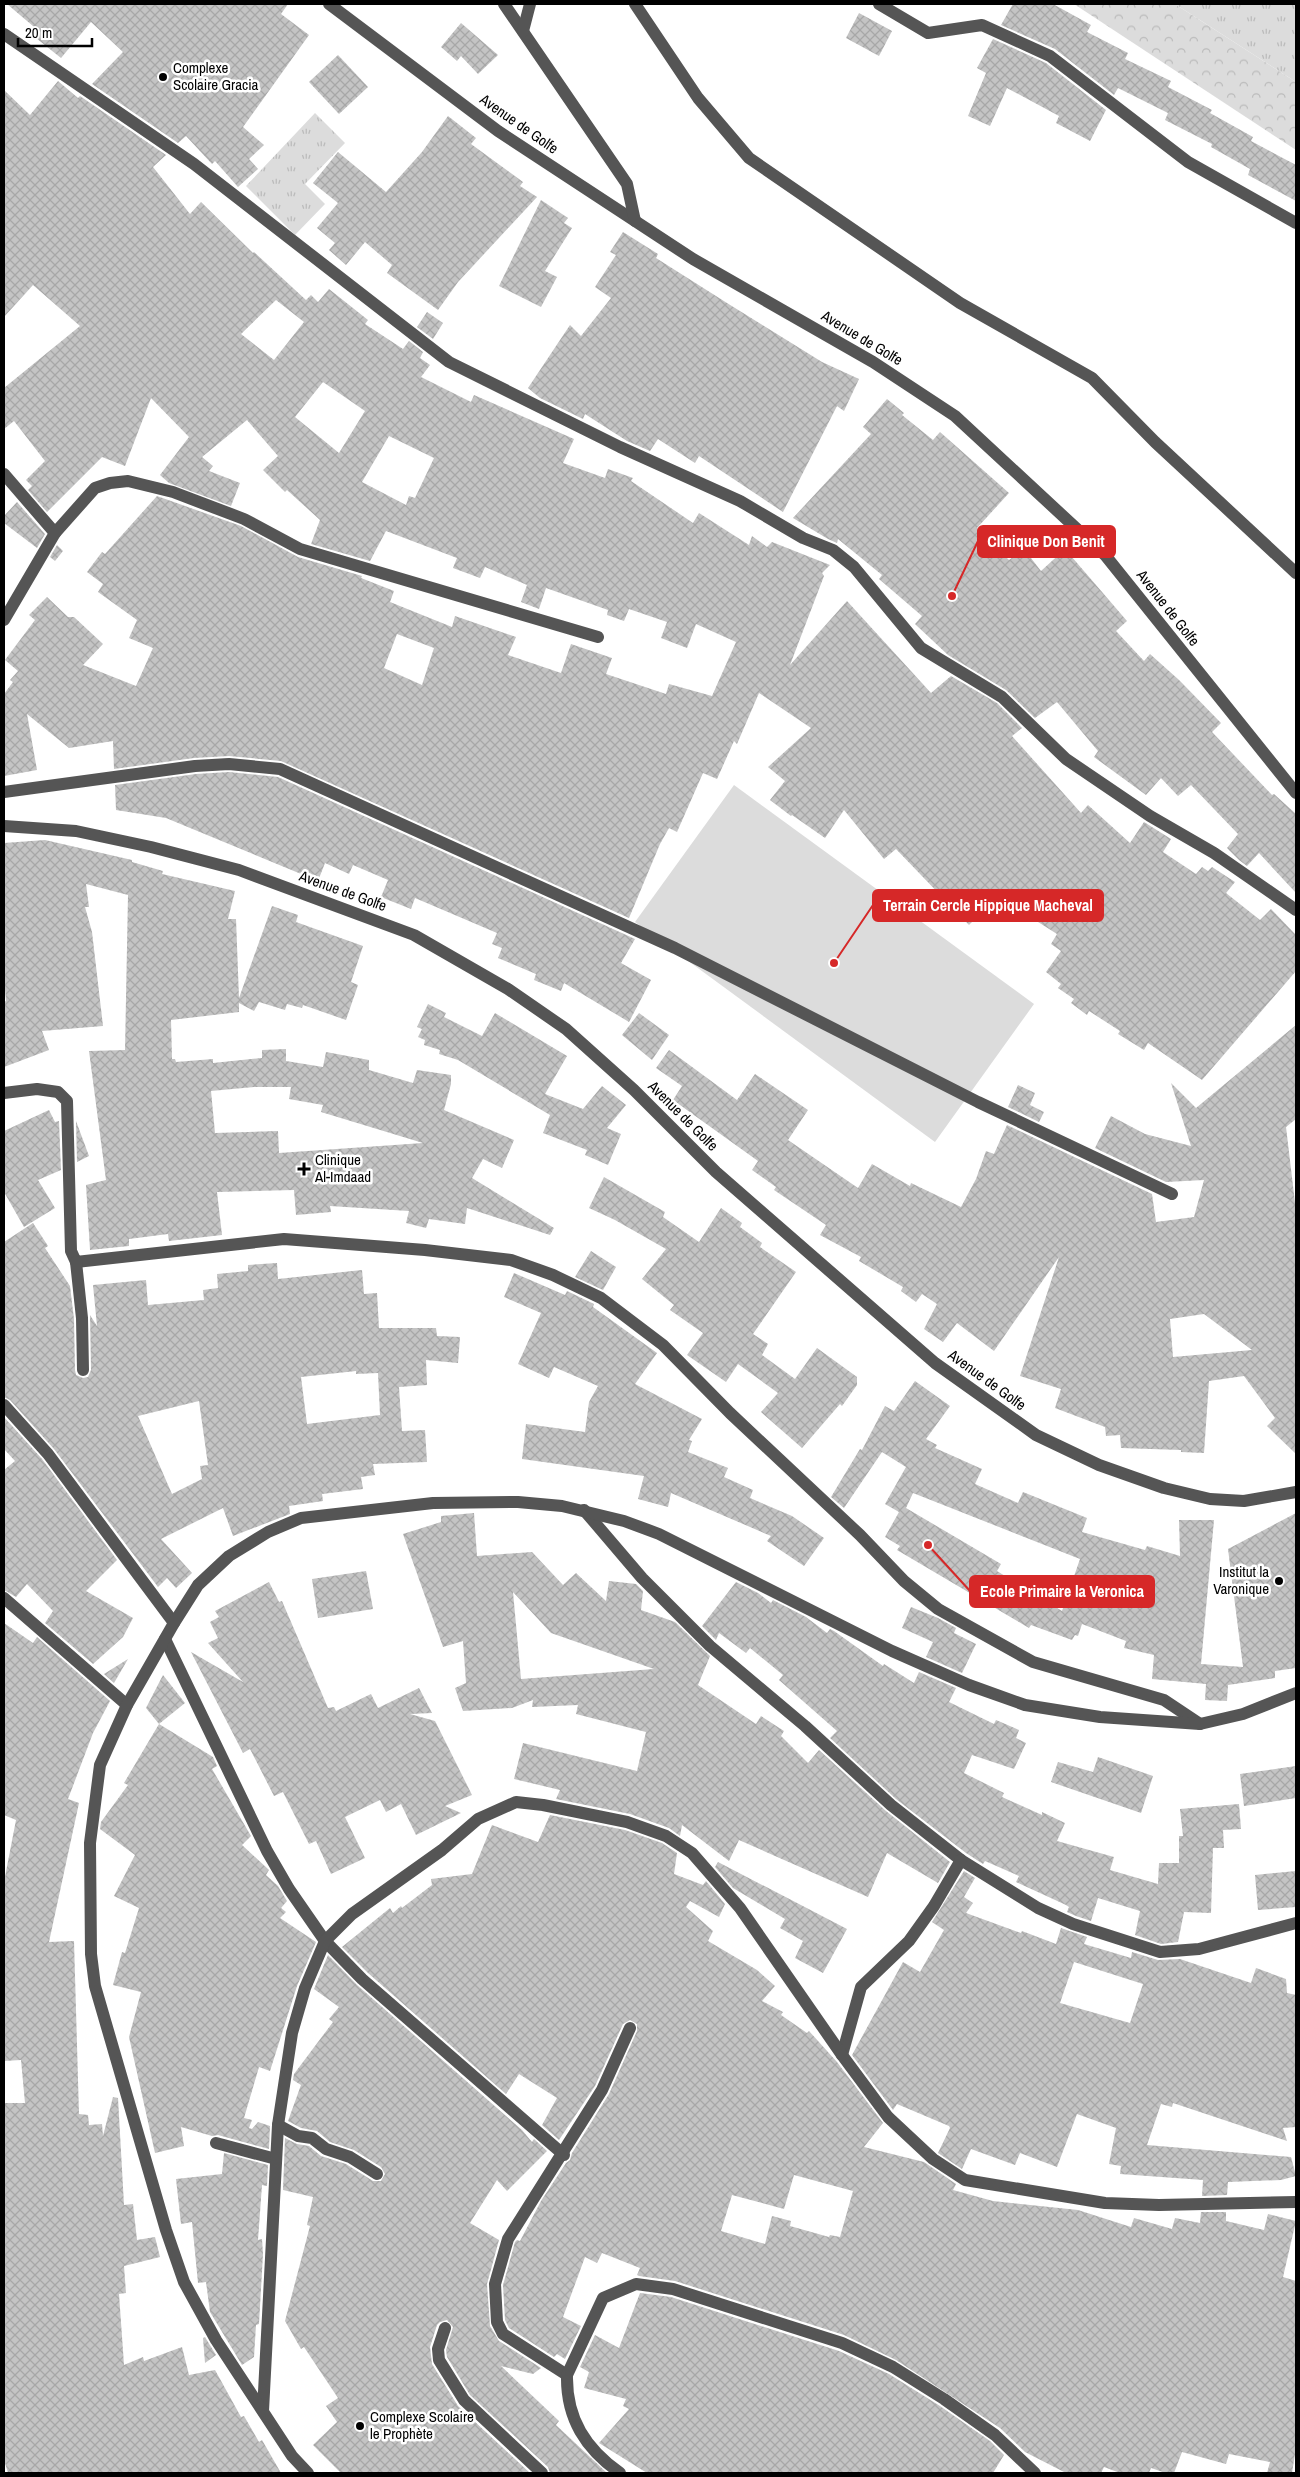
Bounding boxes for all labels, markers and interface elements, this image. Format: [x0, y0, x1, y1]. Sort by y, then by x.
scale bar [18, 15, 91, 47]
text: 20 m [25, 22, 52, 43]
place label: Complexe Scolaire Gracia [173, 57, 259, 95]
marker: Complexe Scolaire Gracia [157, 71, 169, 83]
street label: Avenue de Golfe [475, 88, 563, 158]
street label: Avenue de Golfe [817, 305, 907, 370]
callout: Clinique Don Benit [978, 526, 1115, 557]
text: Clinique Don Benit [987, 530, 1105, 552]
street label: Avenue de Golfe [1131, 564, 1205, 650]
street label: Avenue de Golfe [296, 865, 390, 916]
callout: Terrain Cercle Hippique Macheval [873, 890, 1103, 921]
text: Terrain Cercle Hippique Macheval [883, 894, 1093, 916]
street label: Avenue de Golfe [643, 1075, 723, 1156]
place label: Clinique Al-Imdaad [314, 1149, 371, 1187]
marker: Clinique Al-Imdaad [297, 1162, 311, 1176]
street label: Avenue de Golfe [943, 1344, 1031, 1415]
place label: Institut la Varonique [1213, 1561, 1269, 1599]
marker: Institut la Varonique [1273, 1575, 1285, 1587]
callout: Ecole Primaire la Veronica [970, 1576, 1154, 1607]
text: Ecole Primaire la Veronica [980, 1580, 1145, 1602]
place label: Complexe Scolaire le Prophète [370, 2406, 474, 2444]
marker: Complexe Scolaire le Prophète [354, 2420, 366, 2432]

